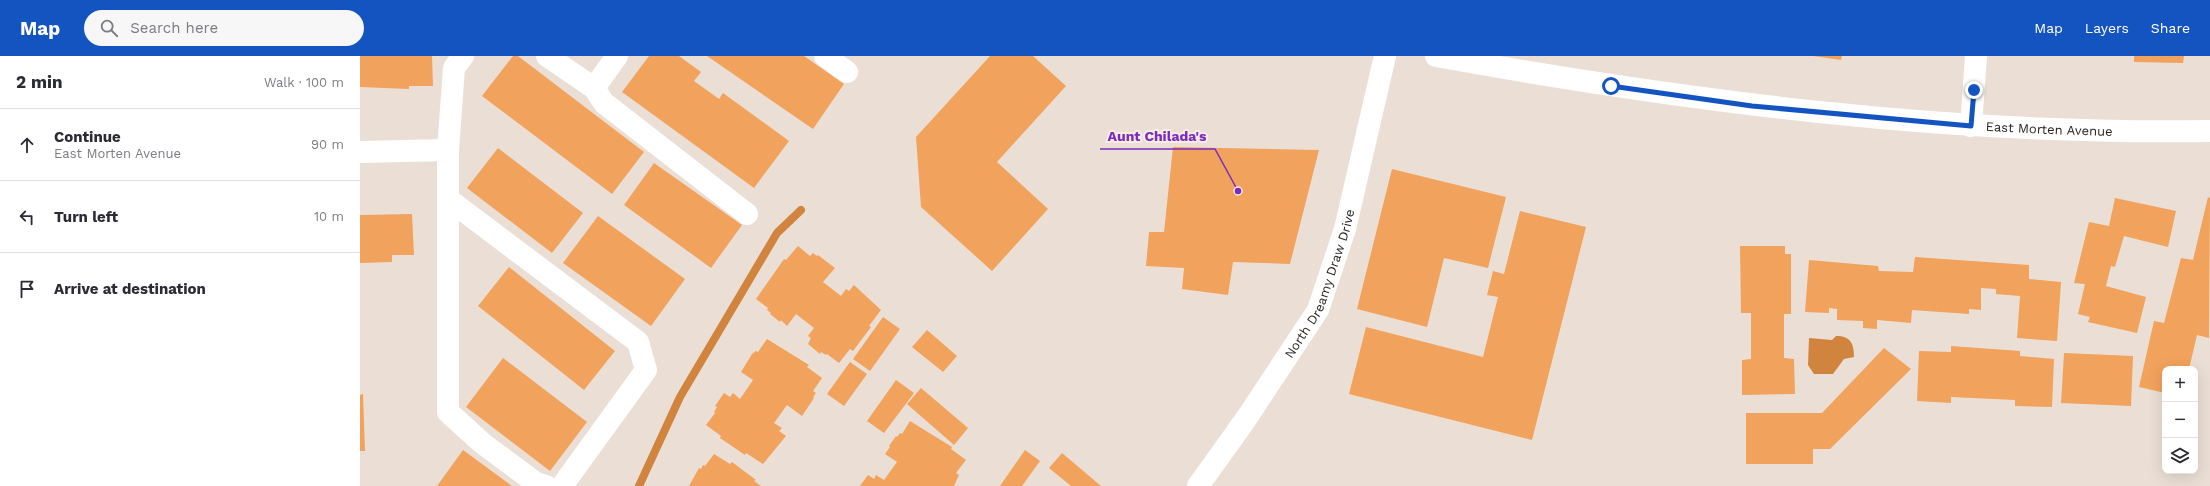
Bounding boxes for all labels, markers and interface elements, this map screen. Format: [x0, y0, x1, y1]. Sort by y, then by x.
search box [84, 10, 364, 46]
text: Map [20, 17, 60, 40]
icon: search [98, 17, 120, 39]
text: Search here [130, 19, 218, 37]
text: Map [2034, 20, 2063, 36]
text: Layers [2085, 20, 2129, 36]
text: Share [2151, 20, 2190, 36]
text: 2 min [16, 72, 62, 92]
text: Walk · 100 m [264, 75, 344, 90]
route start [1602, 77, 1620, 95]
route end [1965, 81, 1983, 99]
street label: East Morten Avenue [1985, 118, 2113, 138]
callout: Aunt Chilada's [1100, 123, 1215, 149]
text: Continue [54, 128, 121, 146]
text: Aunt Chilada's [1108, 128, 1207, 144]
icon: ahead [16, 134, 38, 156]
text: 90 m [311, 137, 344, 152]
text: East Morten Avenue [54, 146, 181, 161]
icon: left [16, 206, 38, 228]
street label: North Dreamy Draw Drive [1281, 207, 1357, 361]
text: Turn left [54, 208, 118, 226]
text: 10 m [314, 209, 344, 224]
icon: arrive [16, 278, 38, 300]
text: Arrive at destination [54, 280, 206, 298]
map controls [2162, 366, 2198, 474]
button: + [2162, 366, 2198, 402]
button: − [2162, 402, 2198, 438]
button: layers [2162, 438, 2198, 474]

